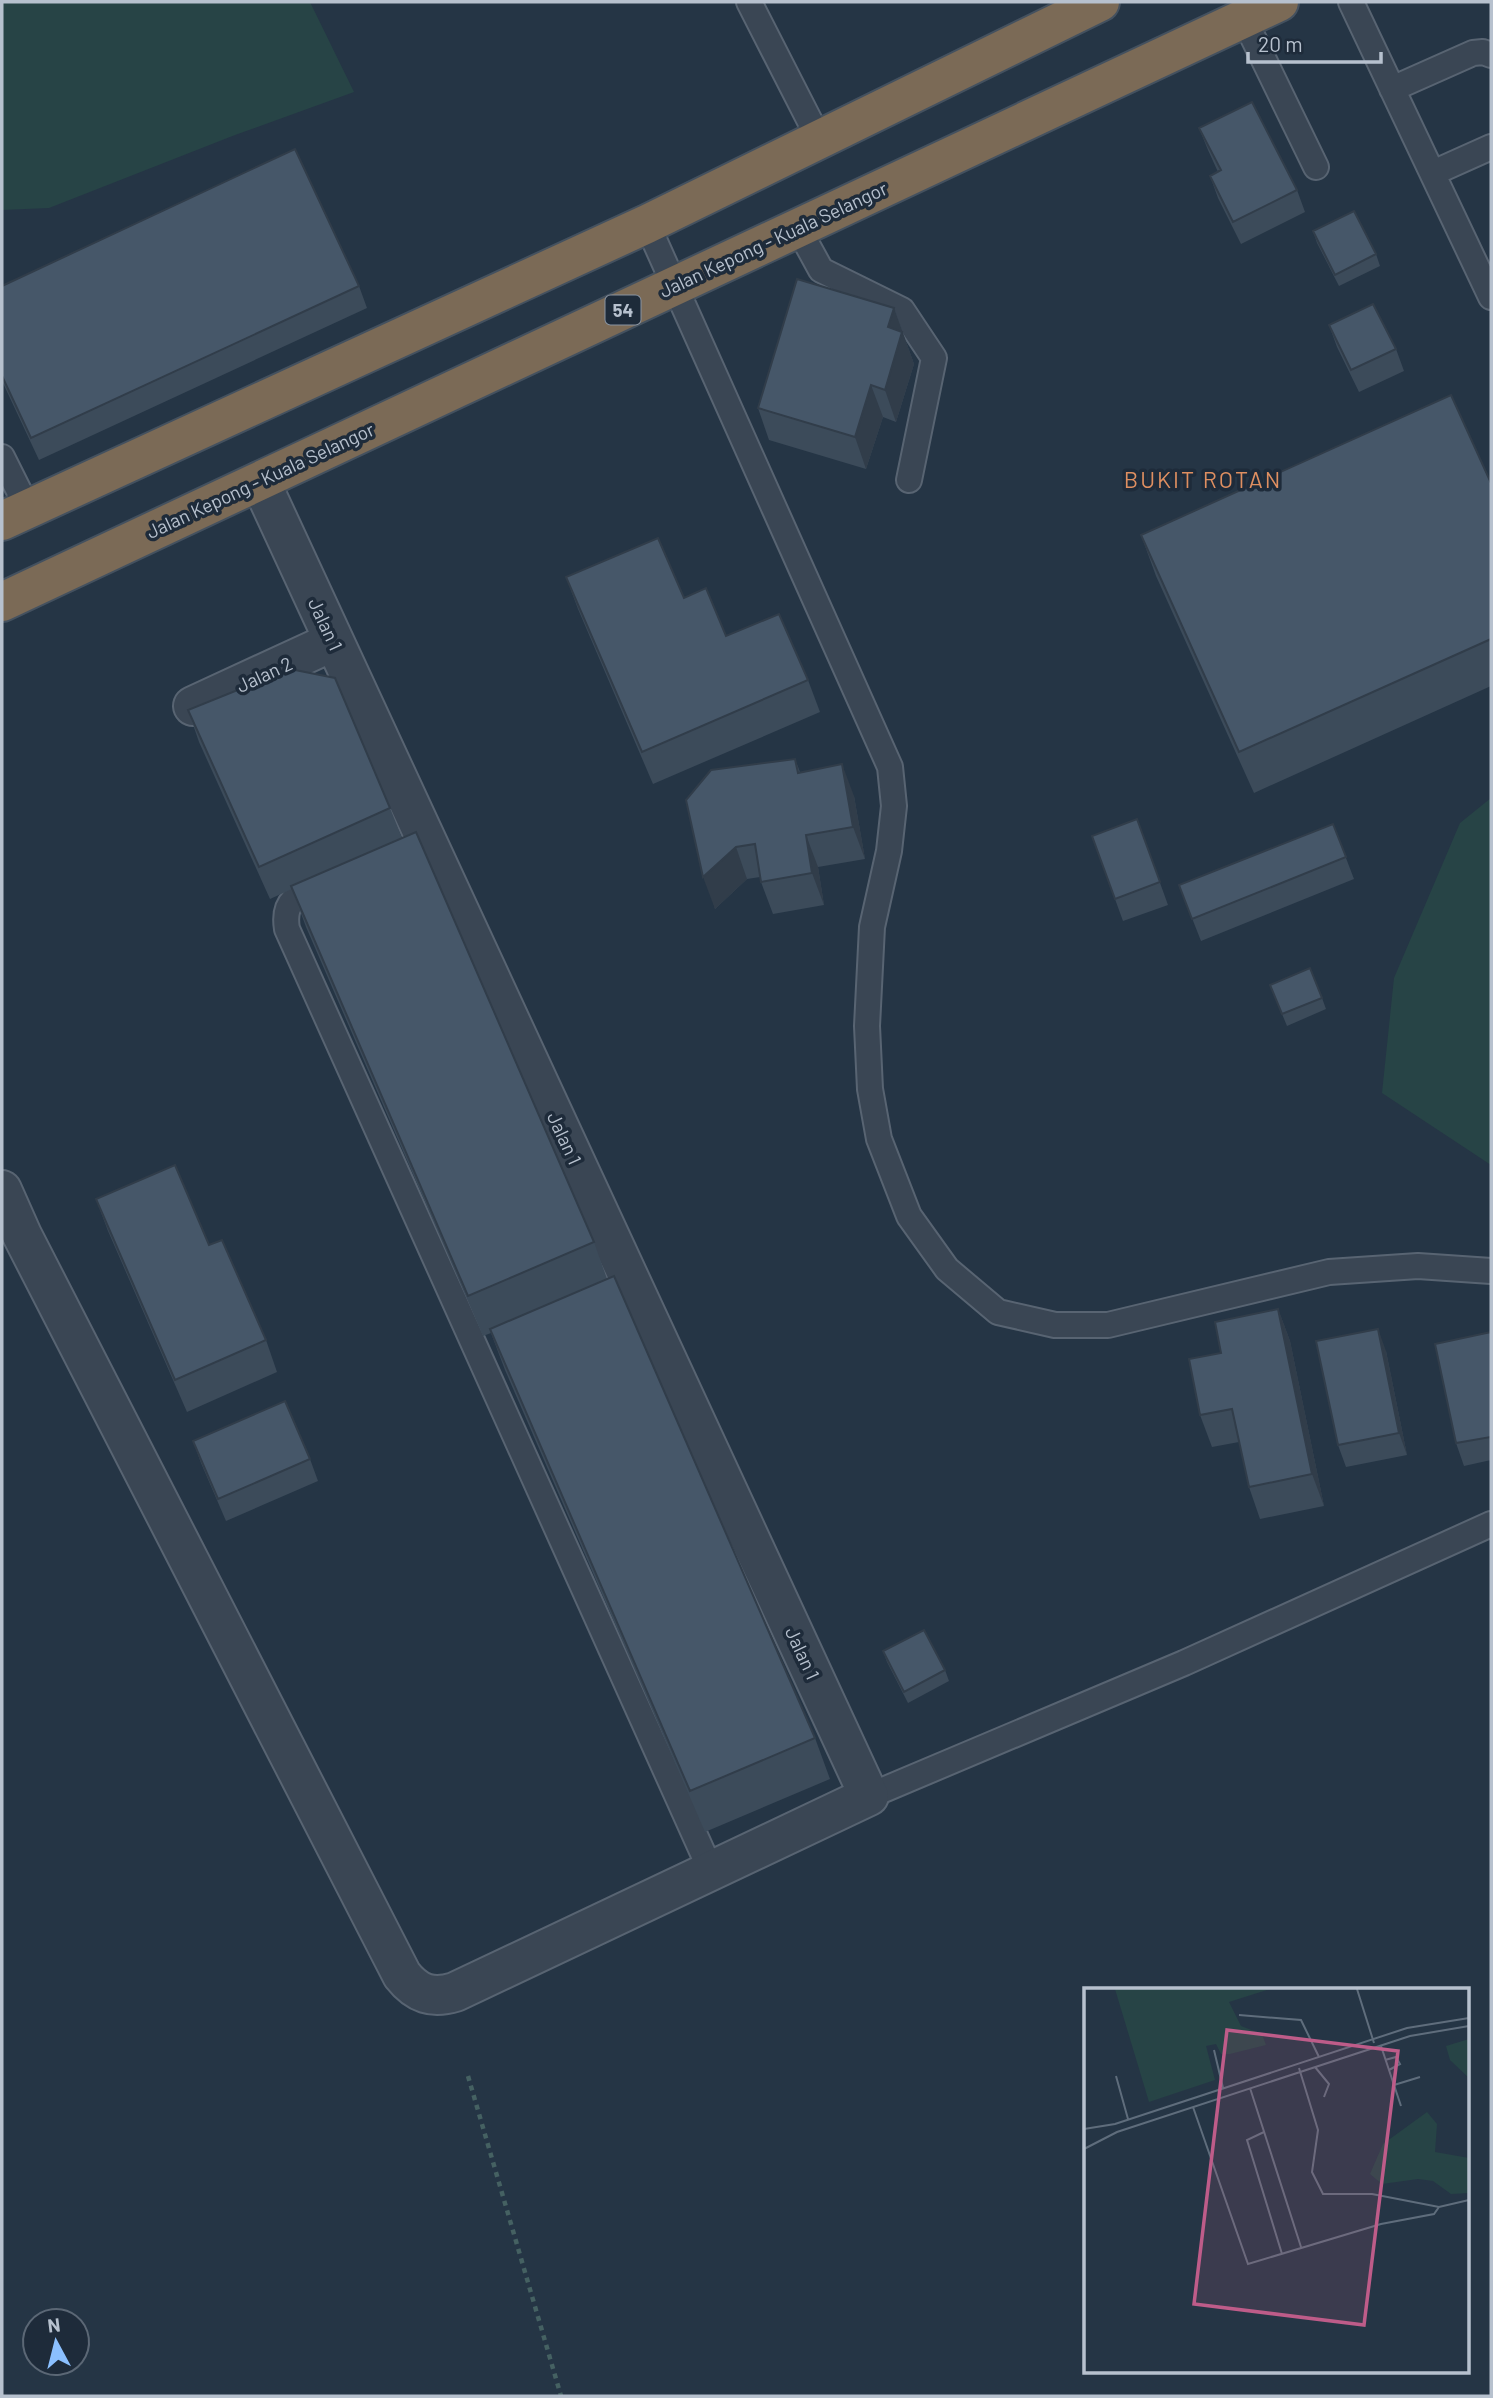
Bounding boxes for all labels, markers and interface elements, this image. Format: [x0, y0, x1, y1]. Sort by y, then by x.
scale bar [1248, 21, 1381, 65]
text: 20 m [1258, 31, 1303, 56]
street label: Jalan Kepong - Kuala Selangor [655, 176, 891, 302]
road number: 54 [606, 296, 640, 324]
street label: Jalan Kepong - Kuala Selangor [142, 417, 378, 543]
district label: BUKIT ROTAN [1124, 465, 1282, 493]
street label: Jalan 1 [304, 594, 348, 654]
street label: Jalan 2 [232, 651, 296, 697]
street label: Jalan 1 [543, 1108, 587, 1168]
street label: Jalan 1 [781, 1623, 825, 1683]
inset map [1084, 1988, 1468, 2374]
north arrow [21, 2307, 91, 2377]
text: N [46, 2312, 62, 2337]

